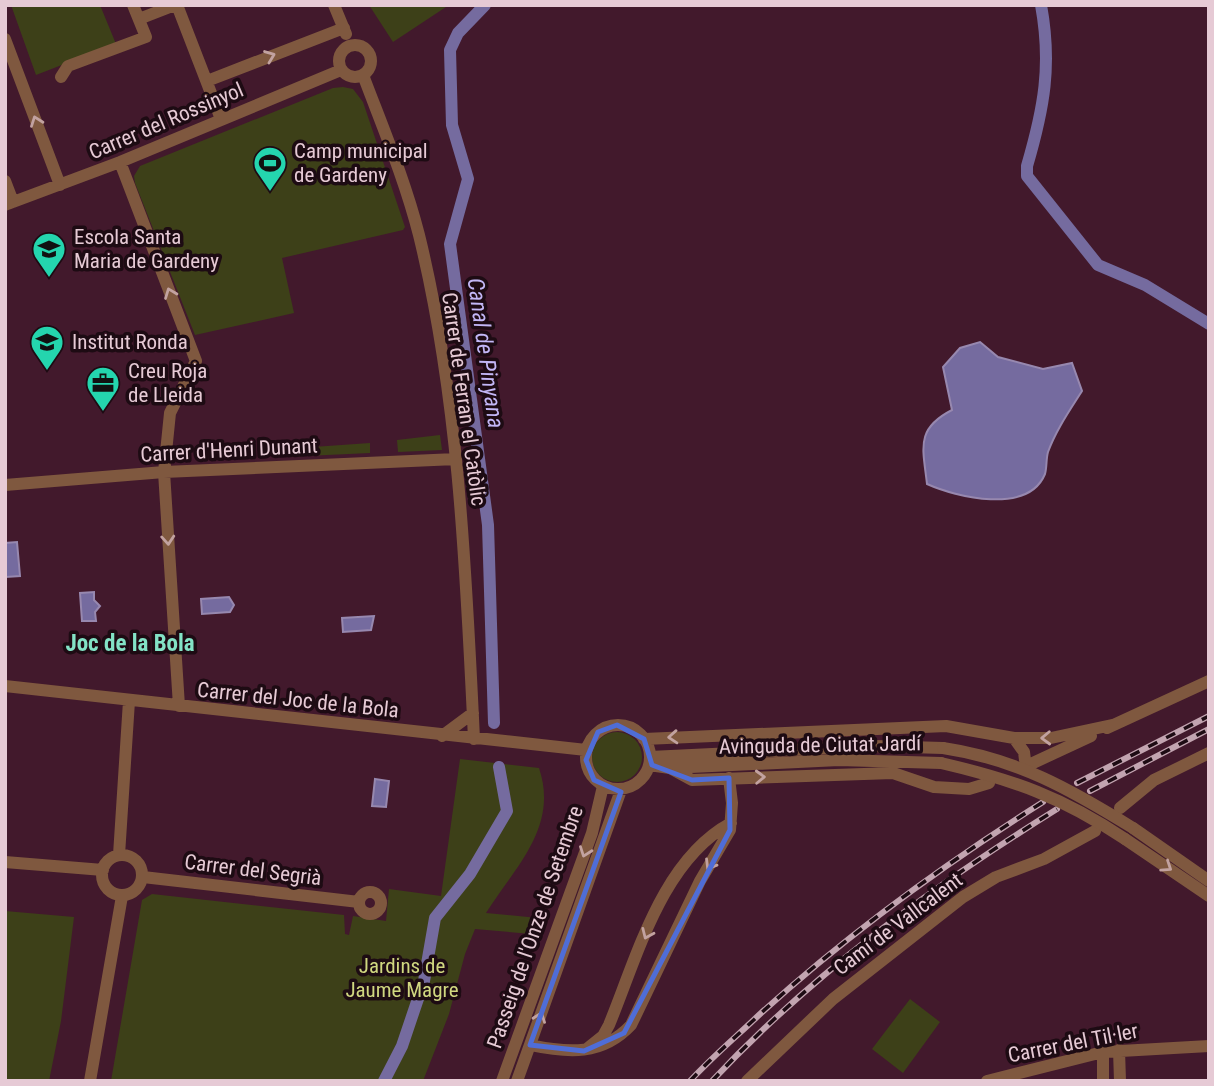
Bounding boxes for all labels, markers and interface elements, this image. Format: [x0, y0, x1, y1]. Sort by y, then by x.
one-way arrow [264, 51, 276, 65]
street label: Carrer del Rossinyol [85, 78, 247, 164]
one-way arrow [30, 115, 44, 127]
place label: Camp municipal de Gardeny [294, 139, 428, 187]
sports icon: Camp municipal de Gardeny [251, 144, 289, 193]
place label: Escola Santa Maria de Gardeny [74, 225, 219, 273]
school or university icon: Escola Santa Maria de Gardeny [30, 230, 68, 279]
water label: Canal de Pinyana [462, 276, 509, 430]
one-way arrow [164, 287, 178, 299]
street label: Carrer de Ferran el Catòlic [437, 291, 491, 507]
school or university icon: Institut Ronda [28, 323, 66, 372]
place label: Institut Ronda [72, 330, 188, 354]
place label: Creu Roja de Lleida [128, 359, 207, 407]
office icon: Creu Roja de Lleida [84, 364, 122, 413]
street label: Carrer d'Henri Dunant [140, 433, 318, 467]
one-way arrow [160, 535, 175, 546]
district label: Joc de la Bola [65, 630, 195, 657]
street label: Carrer del Joc de la Bola [196, 677, 400, 723]
one-way arrow [667, 729, 678, 744]
one-way arrow [1040, 730, 1051, 745]
street label: Avinguda de Ciutat Jardí [719, 731, 922, 759]
one-way arrow [754, 770, 765, 785]
street label: Passeig de l'Onze de Setembre [482, 803, 588, 1051]
one-way arrow [579, 845, 593, 857]
street label: Carrer del Segrià [183, 850, 323, 890]
one-way arrow [705, 857, 718, 870]
one-way arrow [1159, 859, 1172, 872]
street label: Camí de Vallcalent [829, 868, 967, 980]
one-way arrow [641, 927, 655, 939]
park label: Jardins de Jaume Magre [345, 954, 459, 1002]
one-way arrow [532, 1011, 546, 1023]
street label: Carrer del Til·ler [1006, 1019, 1140, 1067]

